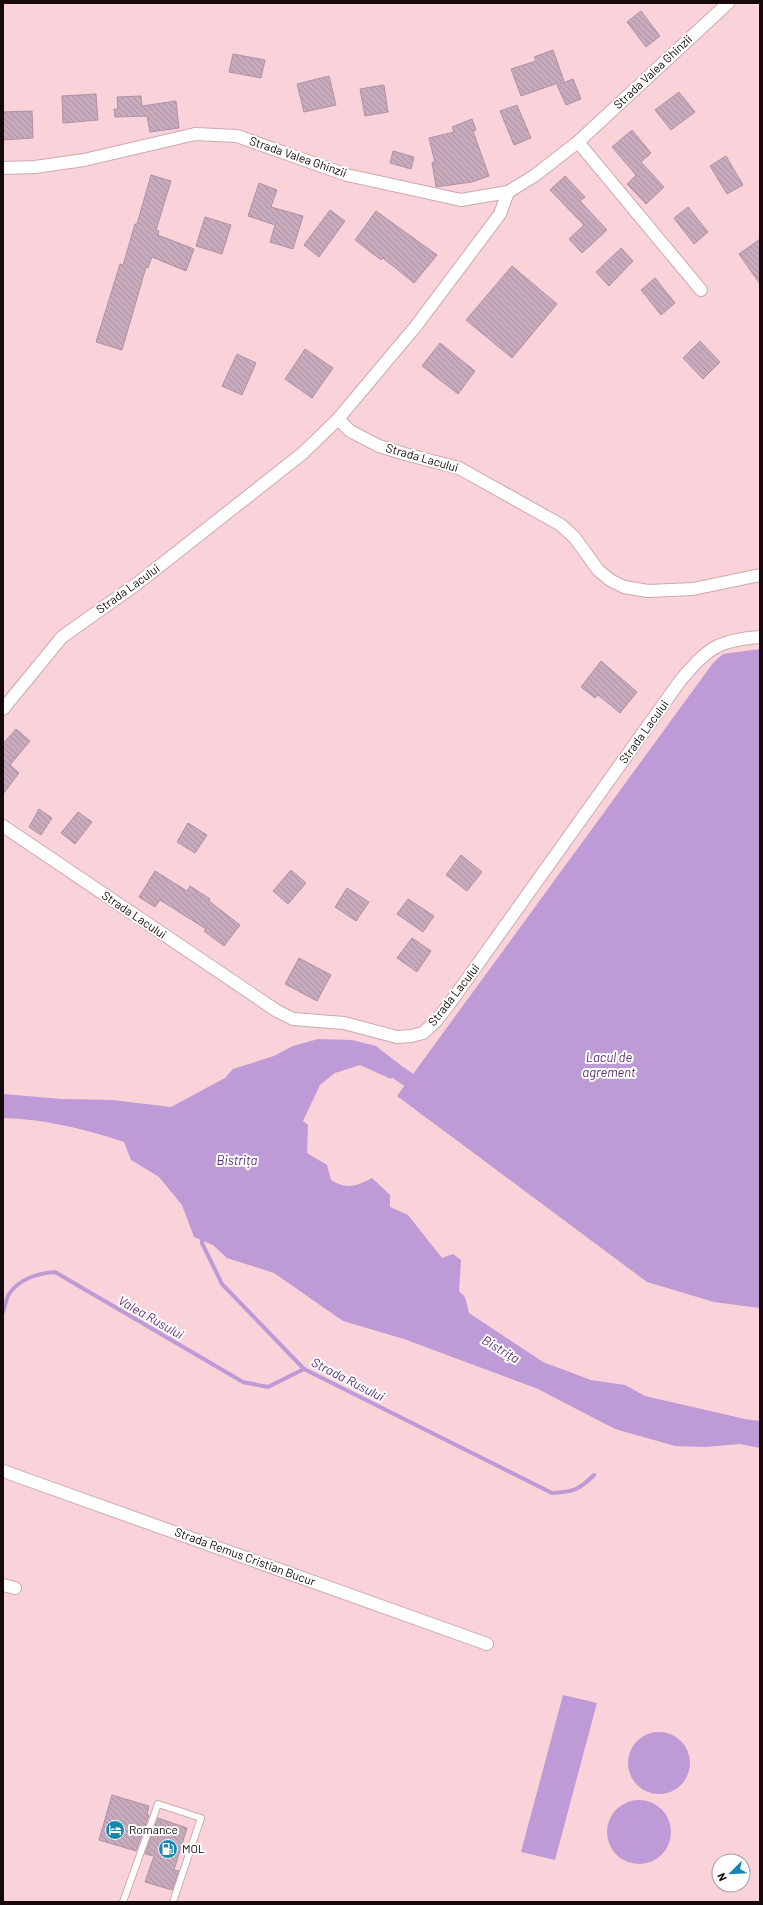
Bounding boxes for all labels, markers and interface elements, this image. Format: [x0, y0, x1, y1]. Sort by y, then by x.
street label: Strada Valea Ghinzii [610, 31, 694, 111]
street label: Strada Valea Ghinzii [248, 133, 349, 179]
street label: Strada Lacului [384, 440, 460, 474]
street label: Strada Lacului [93, 561, 162, 616]
street label: Strada Lacului [616, 697, 671, 766]
street label: Strada Lacului [100, 887, 169, 941]
street label: Strada Lacului [425, 961, 482, 1028]
water label: Lacul de agrement [582, 1049, 636, 1080]
water label: Bistrița [217, 1152, 258, 1168]
water label: Valea Rusului [115, 1292, 187, 1343]
water label: Bistrița [479, 1332, 523, 1366]
water label: Strada Rusului [309, 1354, 388, 1405]
street label: Strada Remus Cristian Bucur [173, 1524, 318, 1588]
hotel icon: Romance [104, 1819, 126, 1841]
place label: Romance [129, 1822, 178, 1836]
fuel station icon: MOL [157, 1838, 179, 1860]
place label: MOL [182, 1841, 205, 1855]
north arrow [711, 1853, 751, 1893]
text: N [714, 1871, 729, 1883]

